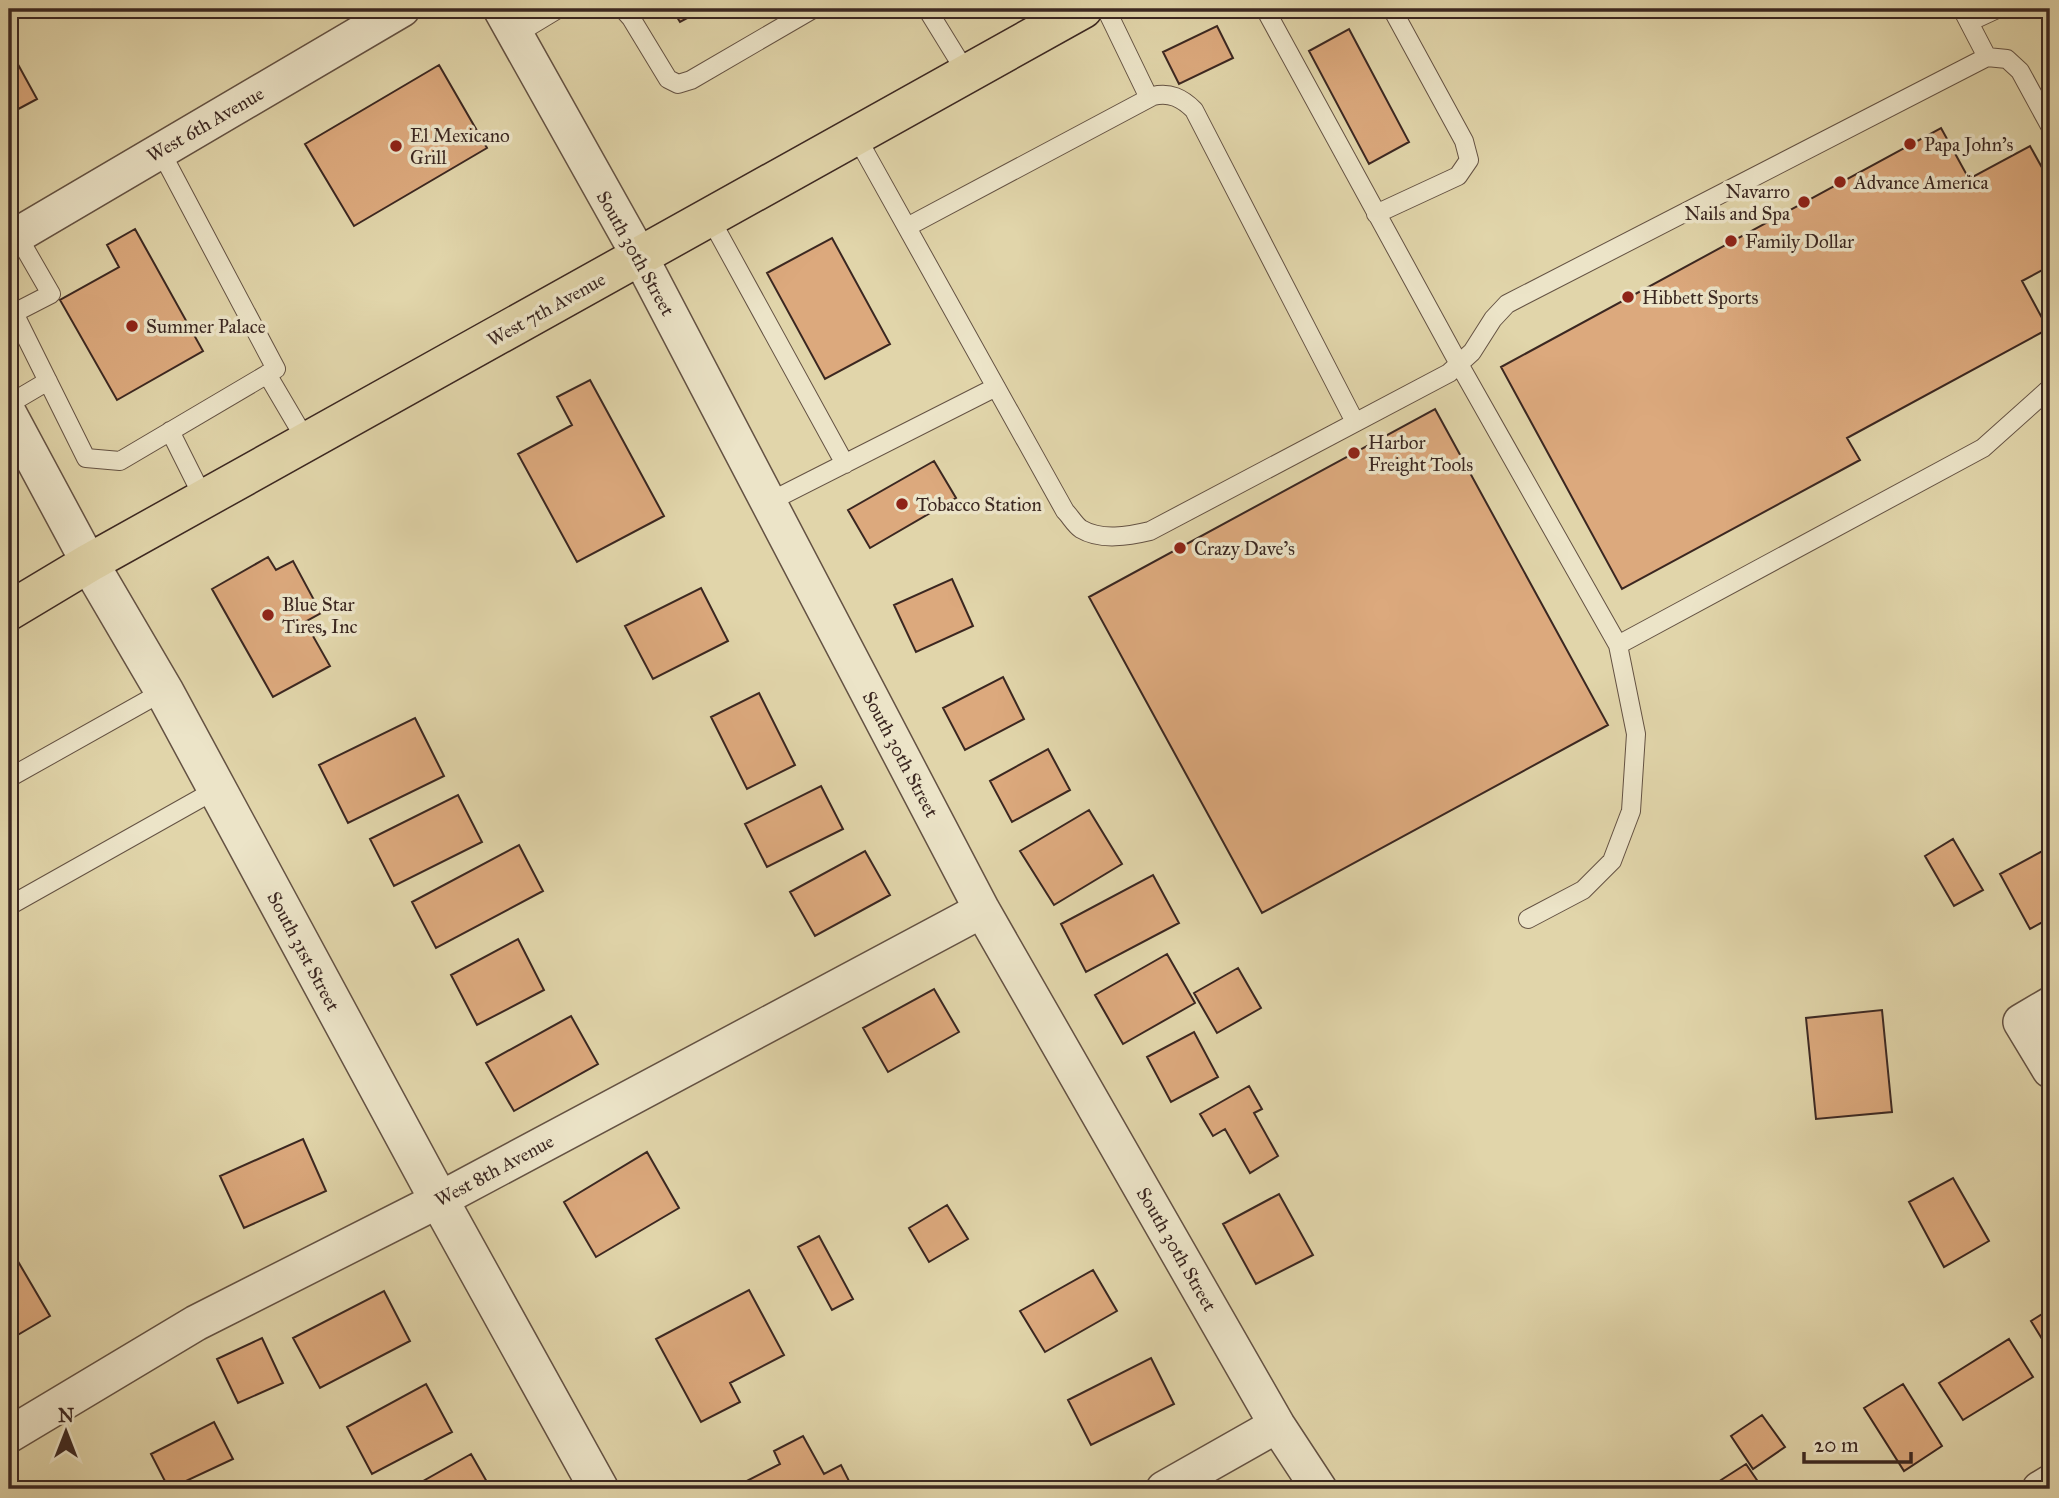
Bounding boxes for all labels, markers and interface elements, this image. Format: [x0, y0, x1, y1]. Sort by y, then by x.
street label: West 6th Avenue [143, 82, 268, 167]
place label: El Mexicano Grill [410, 124, 510, 169]
place label: Papa John's [1924, 133, 2014, 157]
marker: Papa John's [1902, 136, 1918, 152]
marker: El Mexicano Grill [388, 138, 404, 154]
place label: Advance America [1853, 171, 1989, 194]
marker: Advance America [1832, 174, 1848, 190]
place label: Navarro Nails and Spa [1685, 180, 1791, 225]
street label: South 30th Street [592, 187, 680, 320]
marker: Navarro Nails and Spa [1796, 194, 1812, 210]
place label: Family Dollar [1745, 230, 1855, 253]
marker: Family Dollar [1723, 233, 1739, 249]
street label: West 7th Avenue [483, 267, 609, 351]
place label: Hibbett Sports [1642, 286, 1758, 309]
marker: Hibbett Sports [1620, 289, 1636, 305]
place label: Summer Palace [146, 315, 266, 338]
marker: Summer Palace [124, 318, 140, 334]
place label: Harbor Freight Tools [1368, 431, 1473, 477]
marker: Harbor Freight Tools [1346, 445, 1362, 461]
place label: Tobacco Station [916, 493, 1042, 516]
marker: Tobacco Station [894, 496, 910, 512]
place label: Crazy Dave's [1194, 537, 1295, 560]
marker: Crazy Dave's [1172, 540, 1188, 556]
place label: Blue Star Tires, Inc [282, 593, 358, 638]
marker: Blue Star Tires, Inc [260, 607, 276, 623]
street label: South 30th Street [858, 687, 944, 821]
street label: South 31st Street [262, 887, 345, 1015]
street label: West 8th Avenue [431, 1129, 558, 1211]
street label: South 30th Street [1132, 1183, 1222, 1316]
north arrow [32, 1396, 102, 1466]
text: N [58, 1404, 74, 1427]
scale bar [1804, 1421, 1910, 1465]
text: 20 m [1814, 1432, 1859, 1458]

